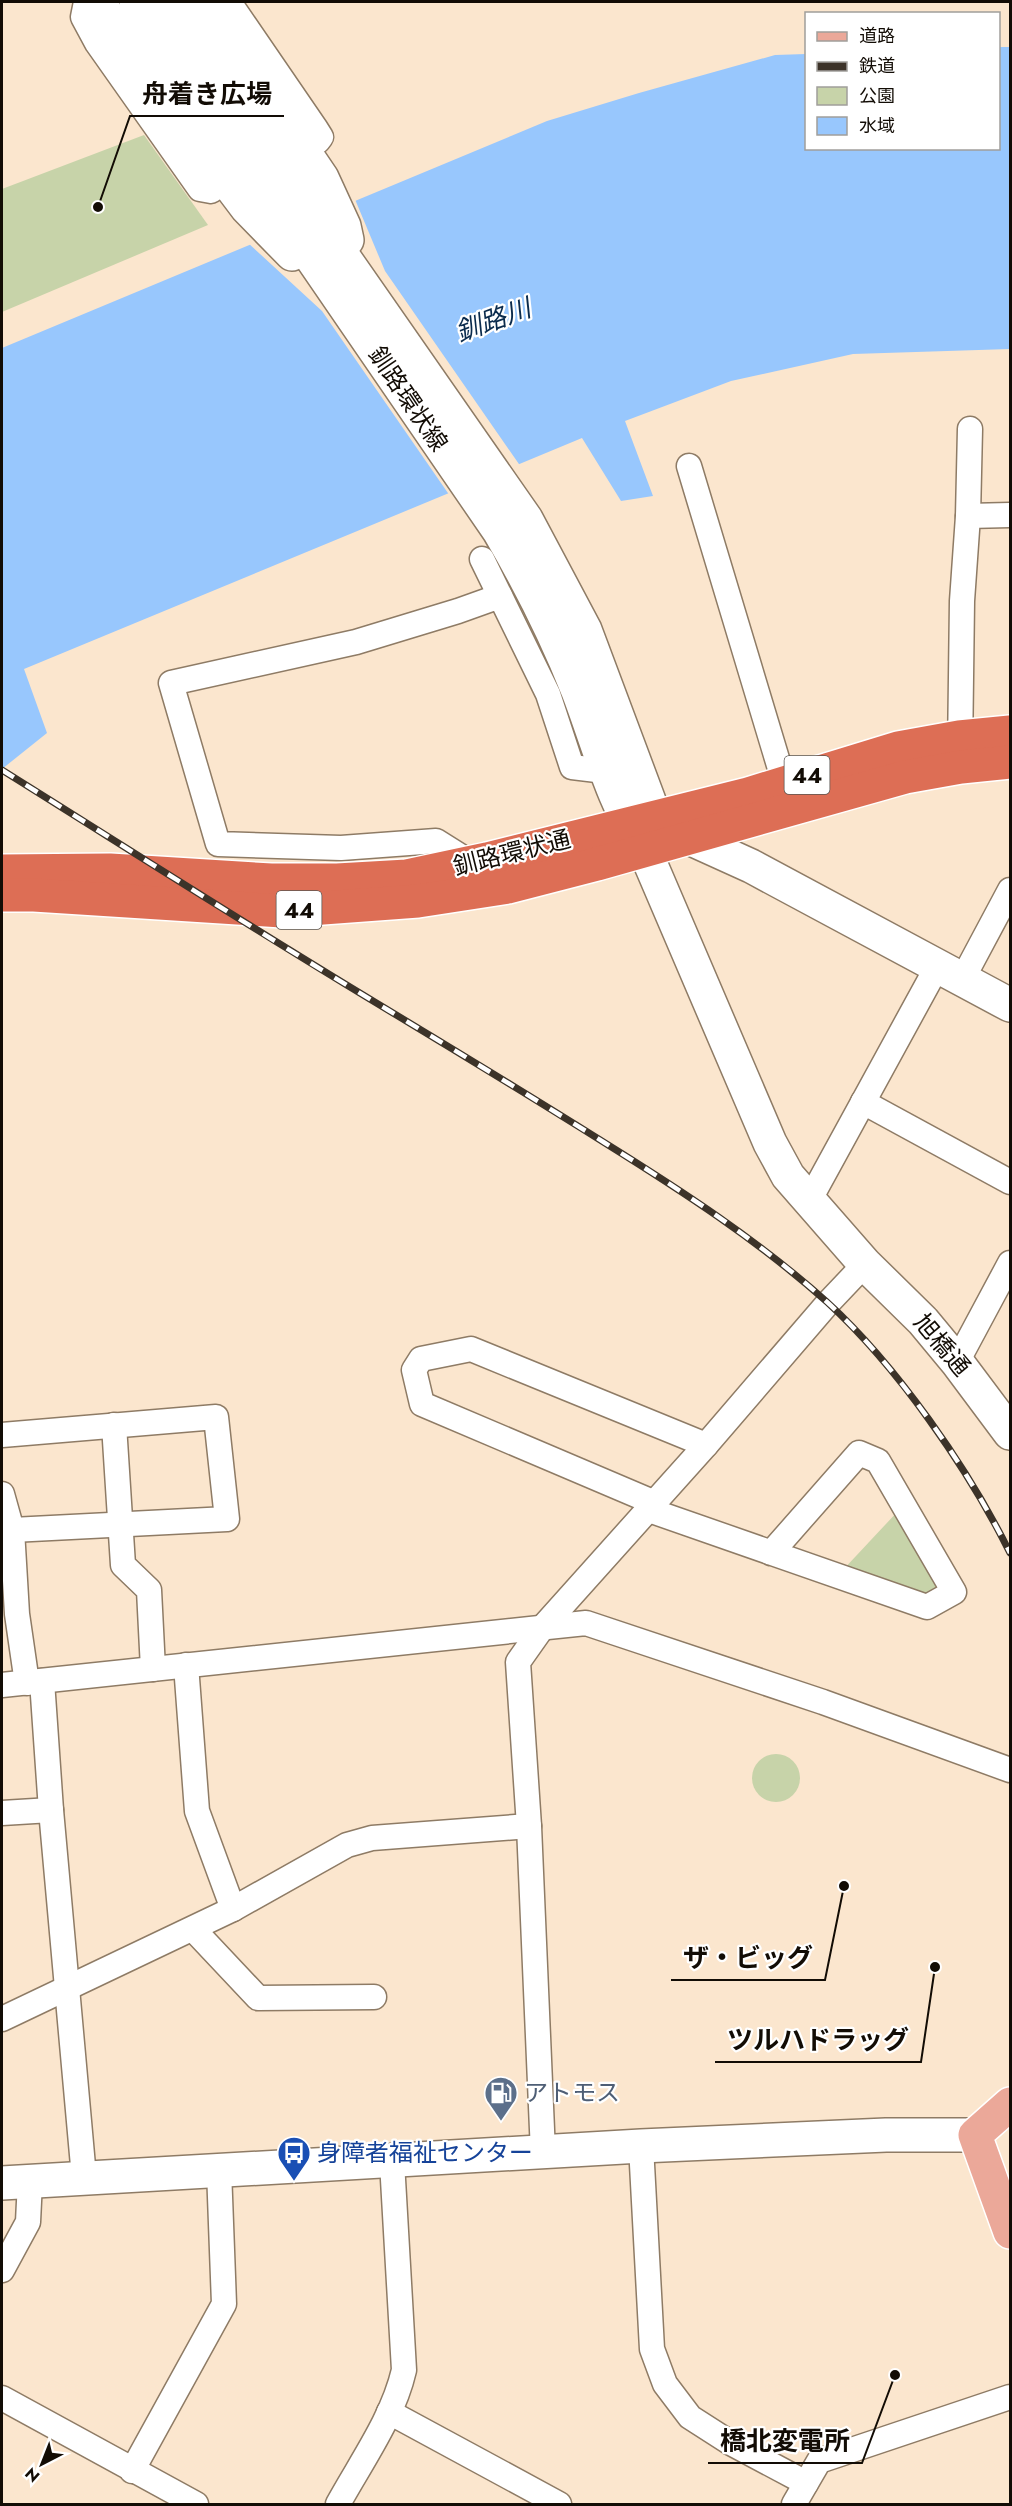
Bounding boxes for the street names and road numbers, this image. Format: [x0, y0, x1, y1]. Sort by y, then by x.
street label: 釧路環状線 [360, 339, 456, 458]
road number: 44 [784, 756, 830, 794]
street label: 釧路環状通 [449, 821, 574, 884]
road number: 44 [276, 891, 322, 929]
street label: 旭橋通 [906, 1306, 979, 1384]

